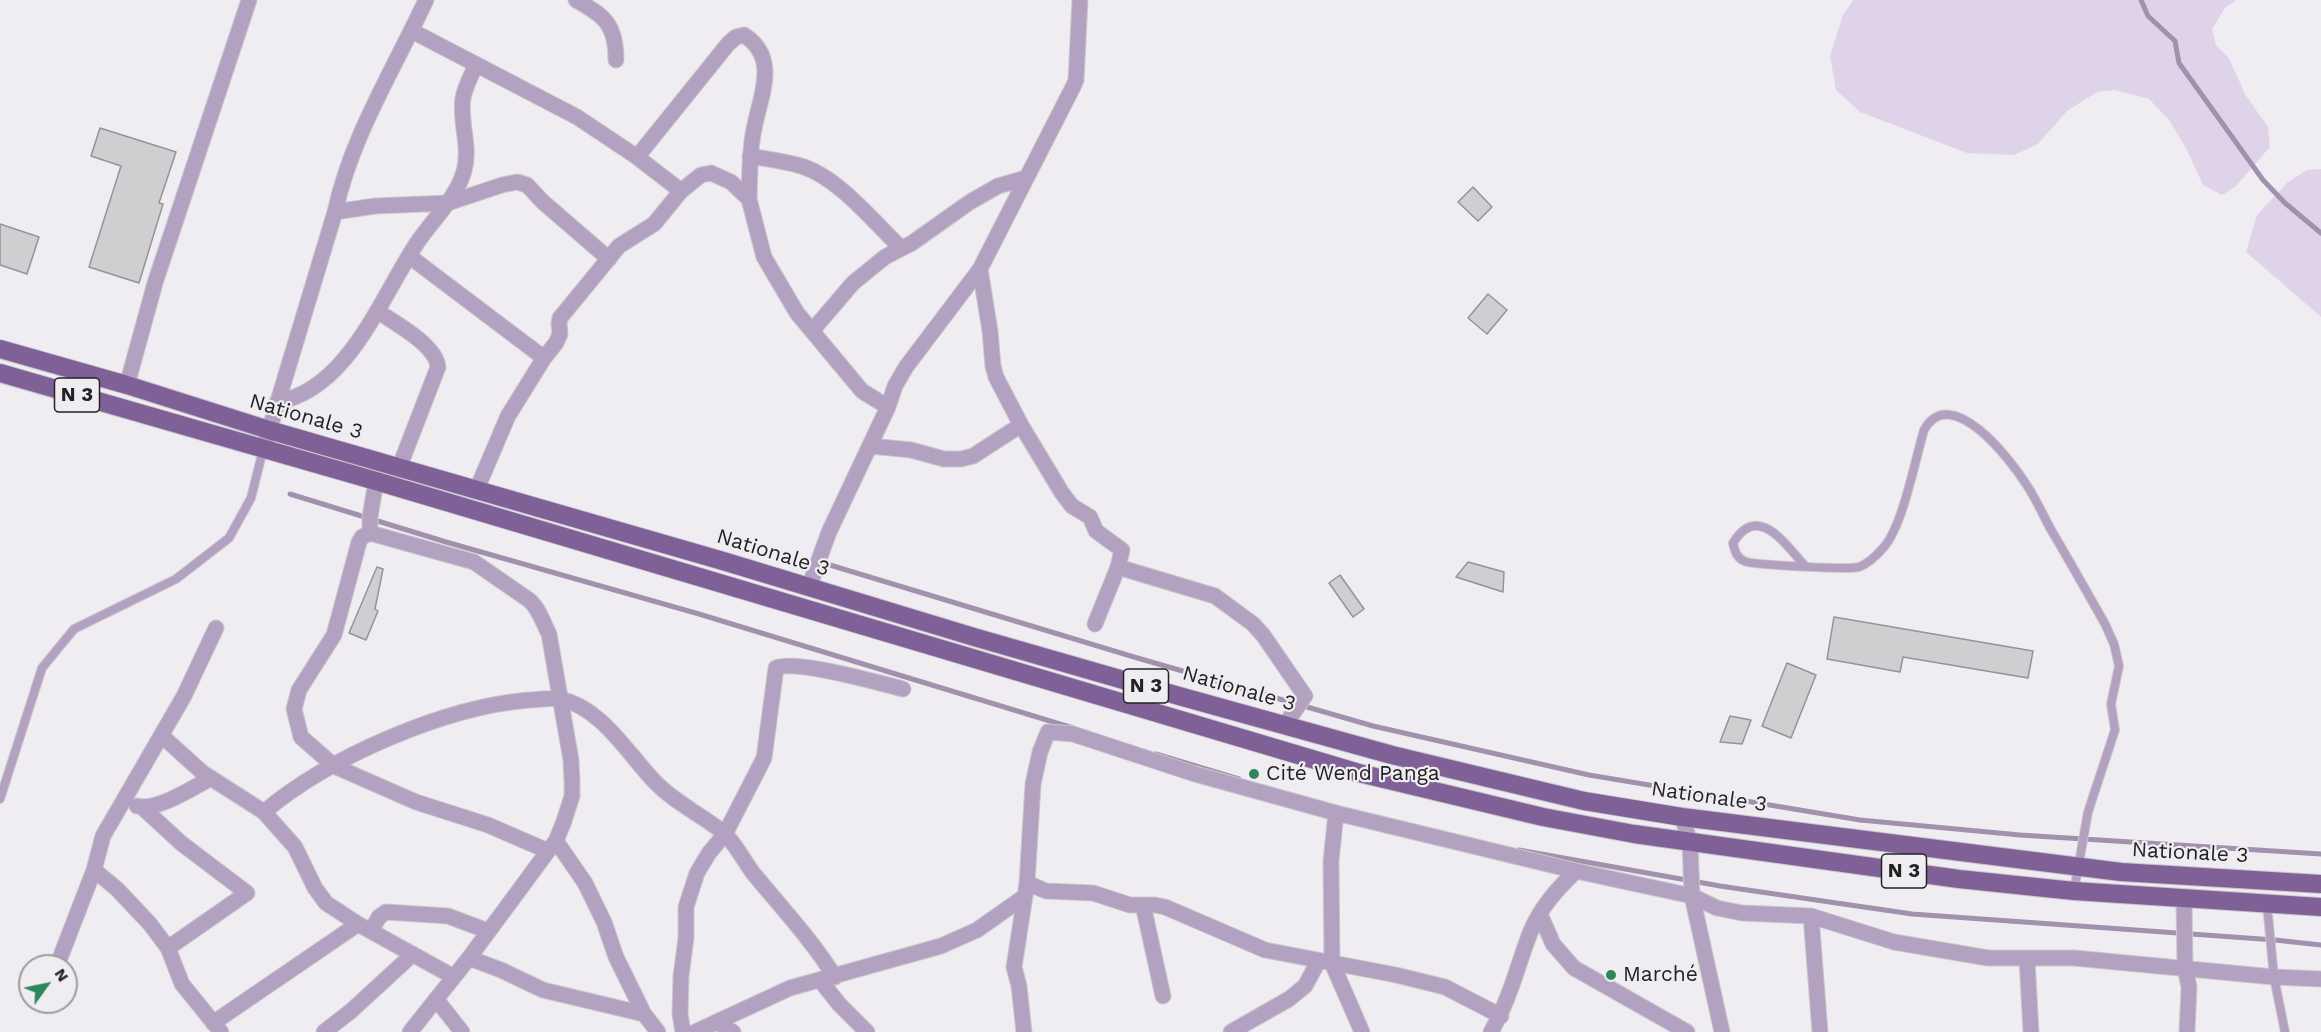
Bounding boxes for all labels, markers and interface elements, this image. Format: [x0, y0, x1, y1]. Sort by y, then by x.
road number: N 3 [54, 378, 100, 412]
street label: Nationale 3 [246, 389, 366, 445]
street label: Nationale 3 [714, 524, 832, 582]
street label: Nationale 3 [1179, 661, 1299, 717]
road number: N 3 [1124, 669, 1168, 703]
place label: Cité Wend Panga [1266, 761, 1440, 787]
marker: Cité Wend Panga [1247, 767, 1261, 781]
street label: Nationale 3 [1650, 776, 1768, 818]
street label: Nationale 3 [2131, 837, 2249, 869]
road number: N 3 [1882, 854, 1926, 888]
north arrow [18, 954, 78, 1014]
place label: Marché [1623, 962, 1698, 988]
text: N [51, 965, 73, 985]
marker: Marché [1604, 968, 1618, 982]

